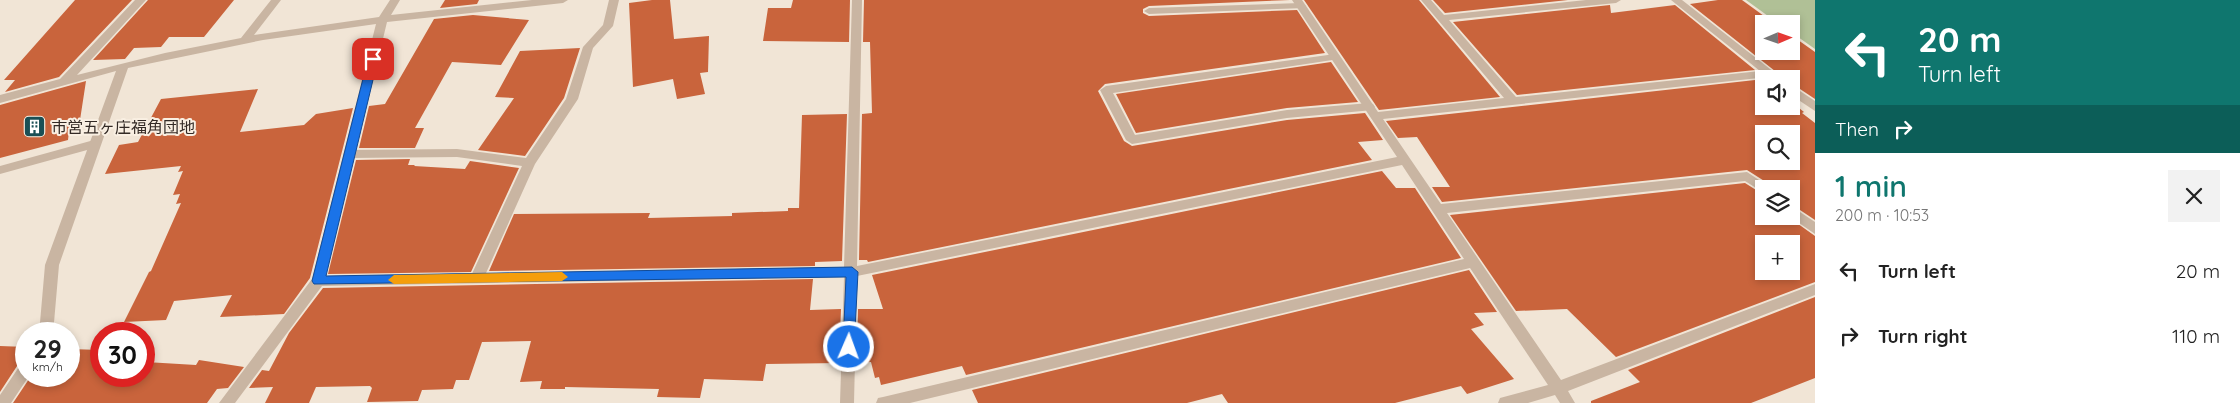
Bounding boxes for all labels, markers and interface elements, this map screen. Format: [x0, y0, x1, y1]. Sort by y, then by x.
north arrow [1755, 15, 1800, 60]
map controls [1755, 15, 1800, 280]
text: 20 m [1918, 17, 2001, 61]
icon: left [1835, 20, 1900, 85]
pin [352, 38, 394, 80]
icon: arrive [359, 45, 387, 73]
text: Turn left [1918, 60, 2001, 88]
button: sound [1755, 70, 1800, 115]
building icon: 市営五ヶ庄福角団地 [23, 115, 47, 139]
icon: right [1889, 115, 1917, 143]
place label: 市営五ヶ庄福角団地 [51, 117, 195, 137]
text: Then [1835, 117, 1879, 141]
button: search [1755, 125, 1800, 170]
text: 1 min [1835, 167, 1907, 205]
button: close [2168, 170, 2220, 222]
button: layers [1755, 180, 1800, 225]
text: 200 m · 10:53 [1835, 205, 1929, 225]
button: + [1755, 235, 1800, 280]
icon: left [1835, 257, 1863, 285]
text: Turn left [1878, 259, 1956, 283]
text: 20 m [2176, 259, 2220, 283]
position arrow [822, 320, 874, 372]
speed limit sign: 30 [90, 322, 155, 387]
icon: right [1835, 322, 1863, 350]
text: Turn right [1878, 324, 1967, 348]
text: 110 m [2172, 324, 2220, 348]
text: 29 [33, 333, 62, 364]
text: km/h [32, 359, 63, 374]

